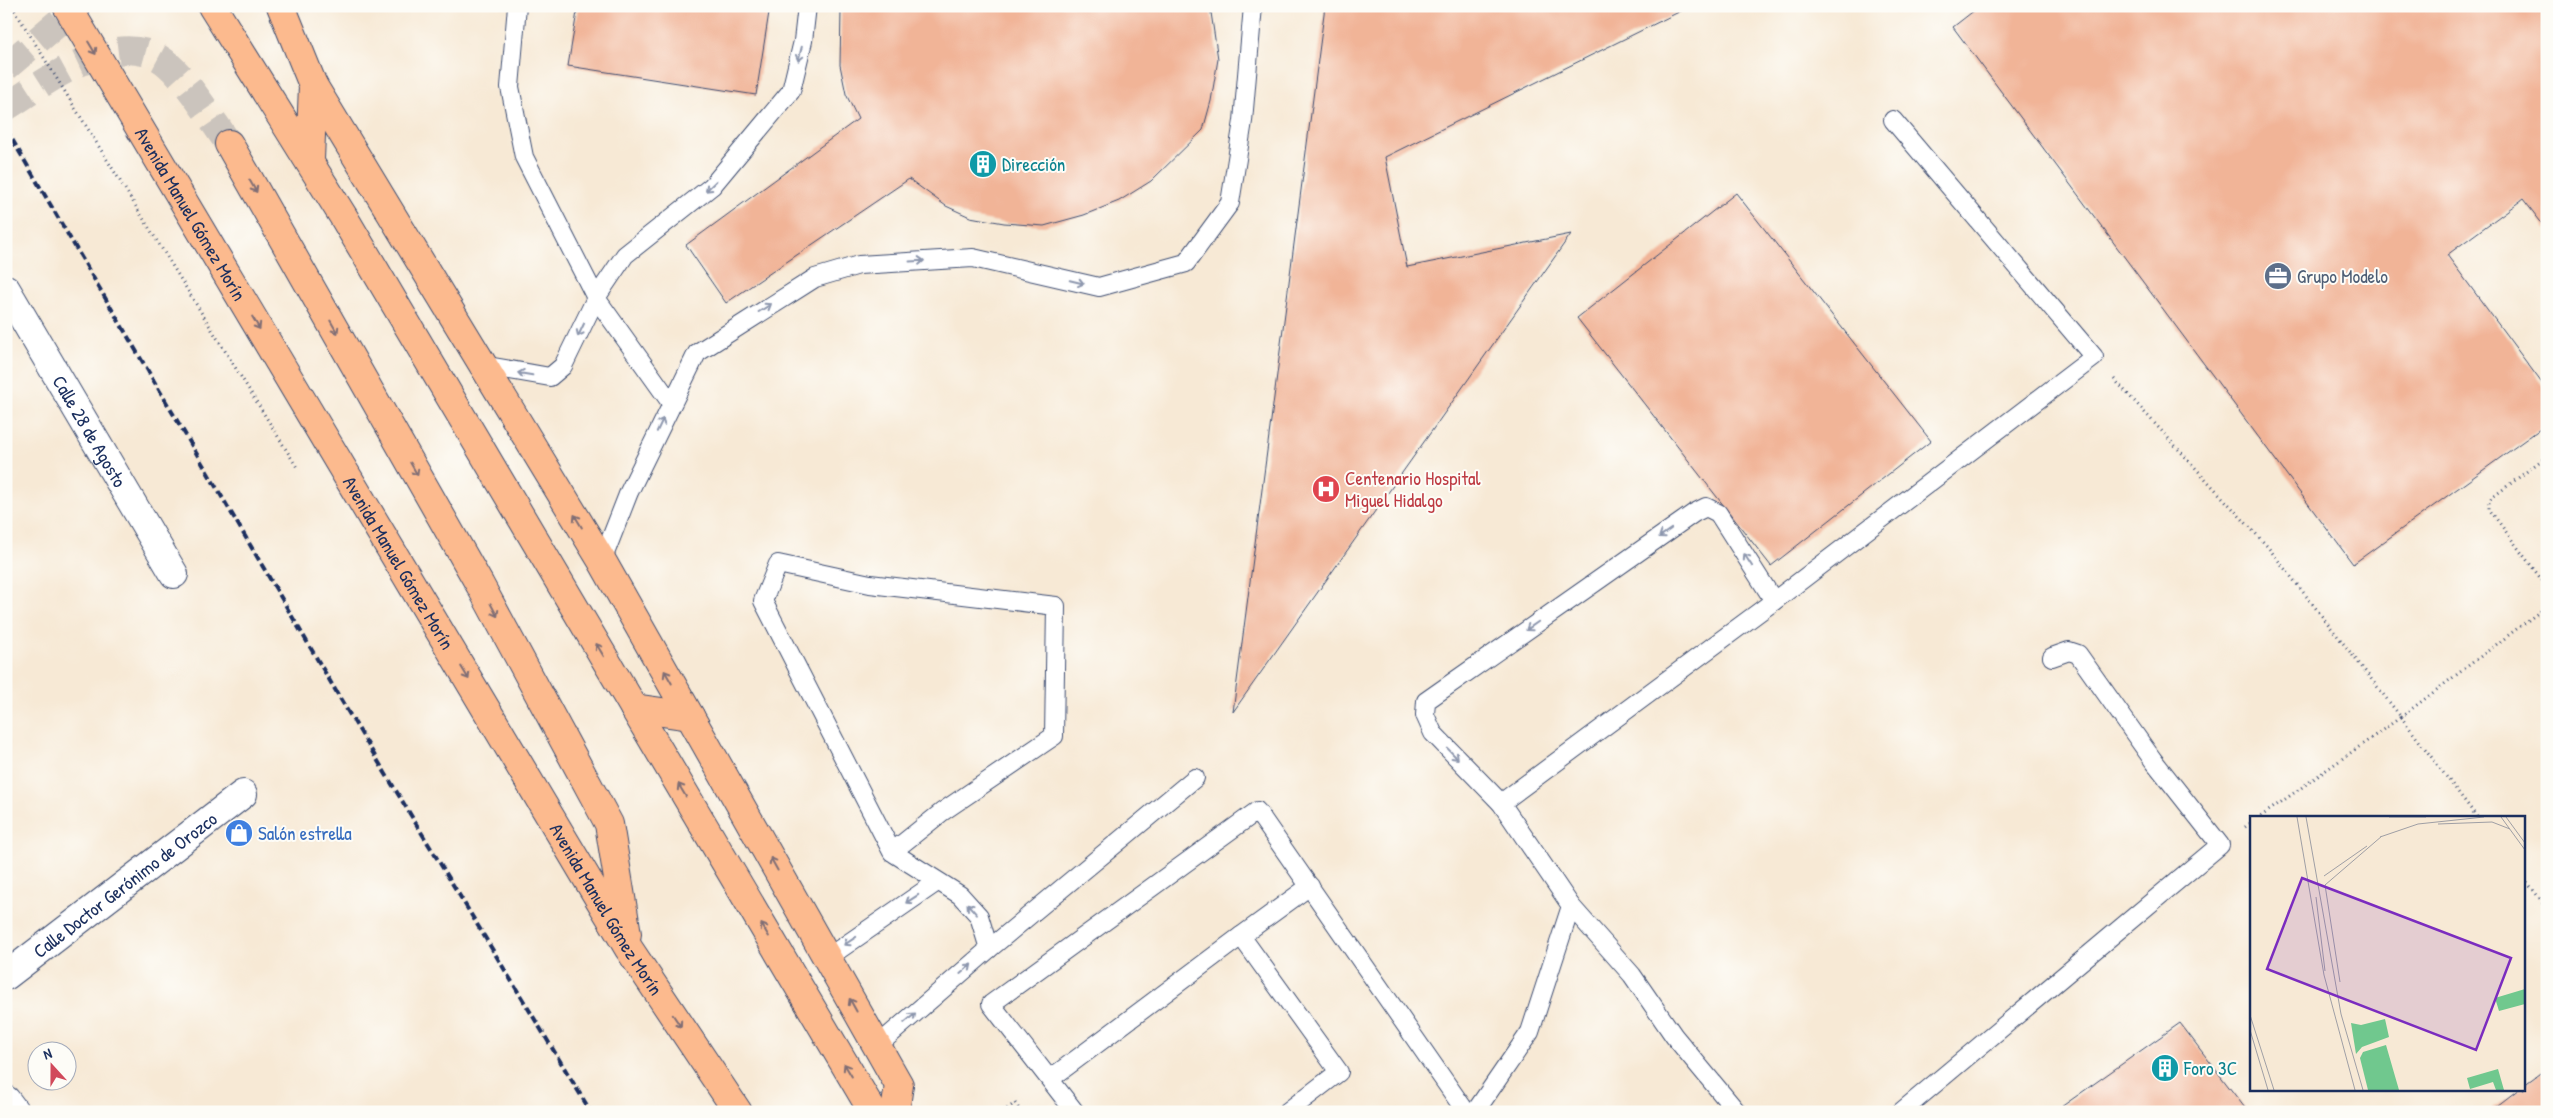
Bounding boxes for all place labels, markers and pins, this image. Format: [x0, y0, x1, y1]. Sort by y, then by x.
building icon: Dirección [968, 149, 998, 179]
place label: Dirección [1002, 151, 1065, 177]
office icon: Grupo Modelo [2263, 261, 2293, 291]
place label: Grupo Modelo [2297, 263, 2388, 289]
place label: Centenario Hospital Miguel Hidalgo [1345, 465, 1482, 513]
hospital icon: Centenario Hospital Miguel Hidalgo [1311, 474, 1341, 504]
shop icon: Salón estrella [224, 818, 254, 848]
place label: Salón estrella [258, 820, 352, 846]
building icon: Foro 3C [2150, 1053, 2180, 1083]
place label: Foro 3C [2183, 1055, 2237, 1081]

